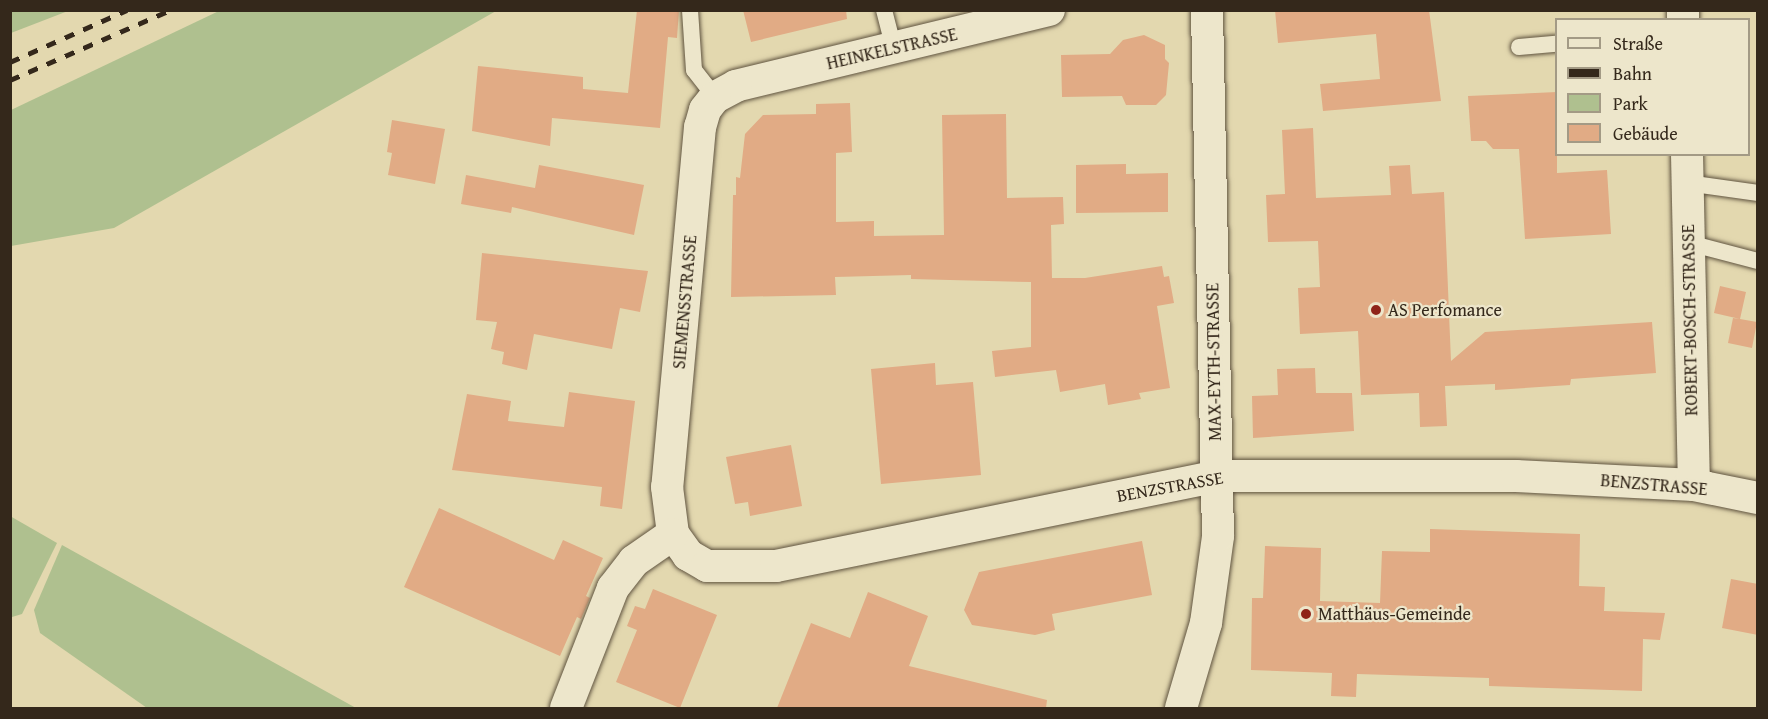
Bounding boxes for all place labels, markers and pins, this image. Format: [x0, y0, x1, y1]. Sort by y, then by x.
place label: AS Perfomance [1388, 299, 1502, 321]
marker: AS Perfomance [1369, 303, 1383, 317]
place label: Matthäus-Gemeinde [1318, 603, 1471, 625]
marker: Matthäus-Gemeinde [1299, 607, 1313, 621]

